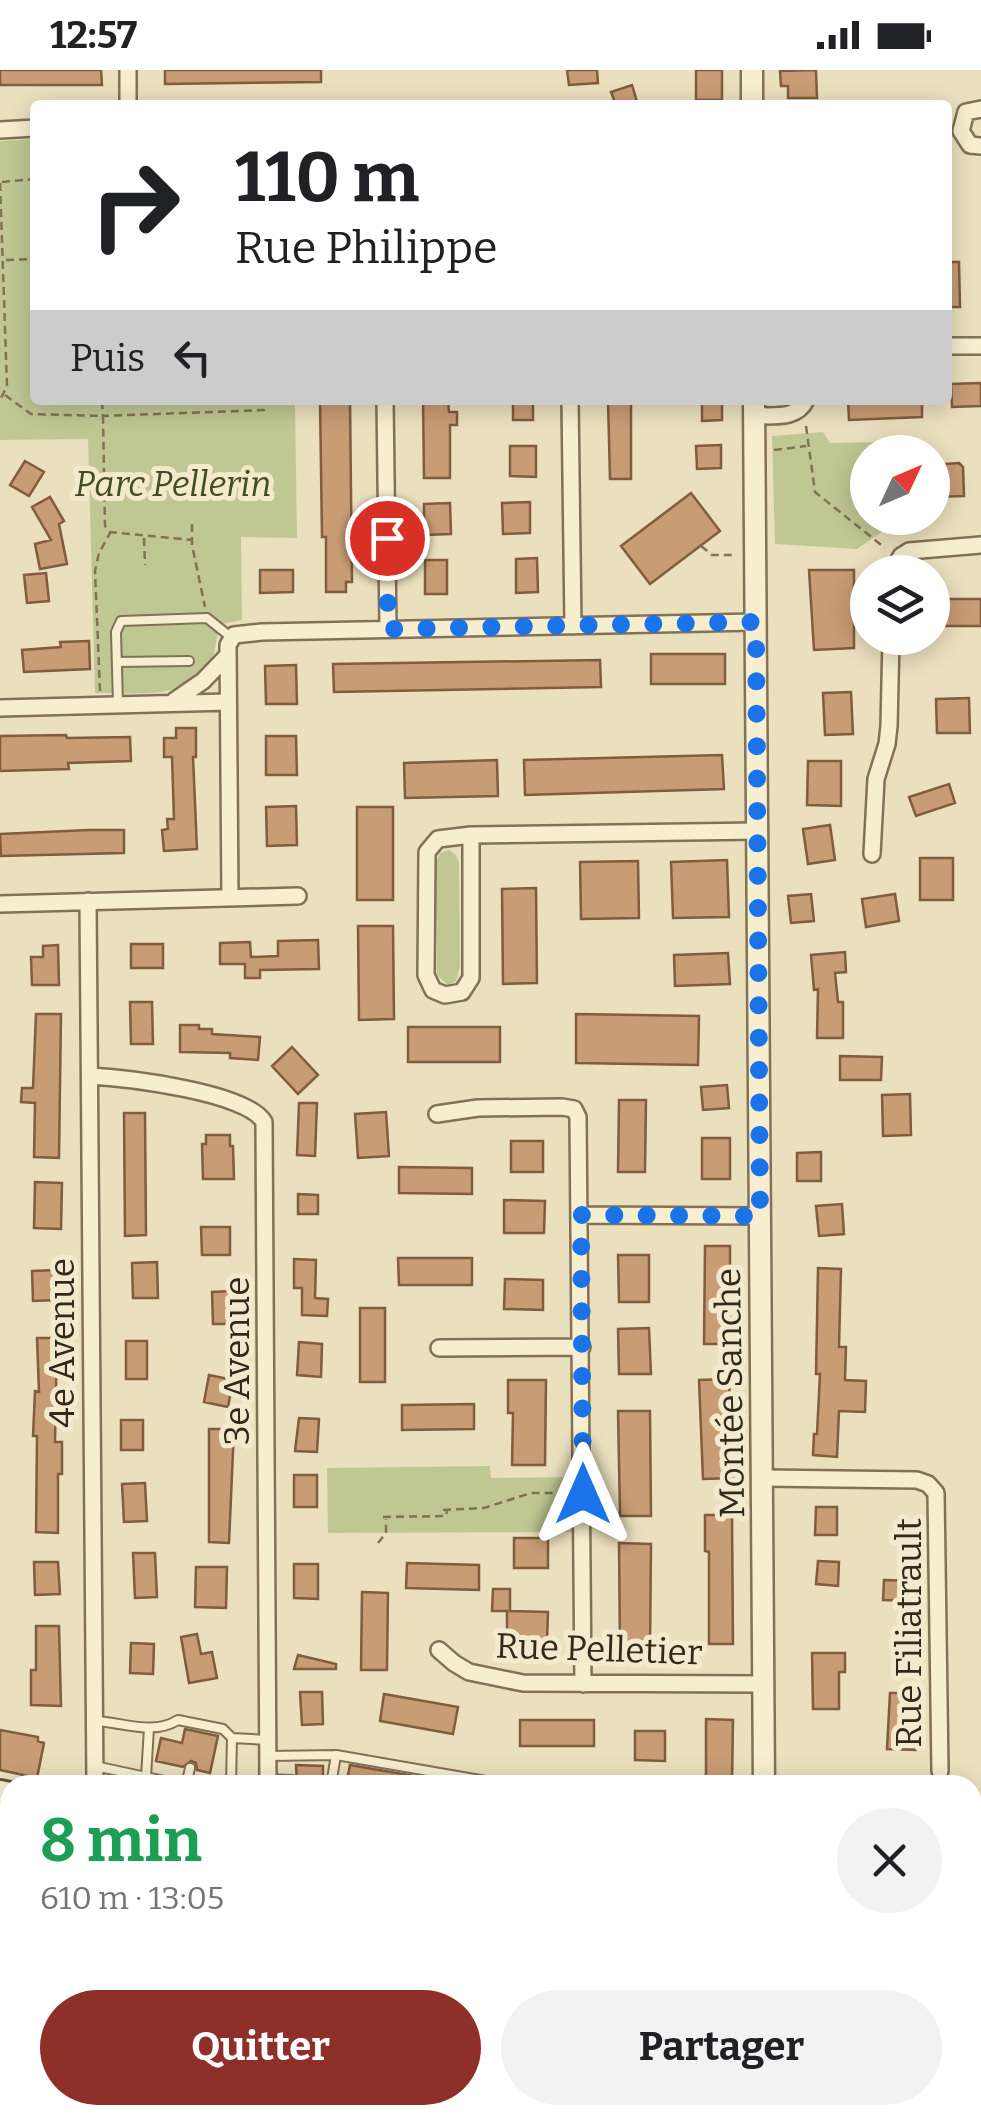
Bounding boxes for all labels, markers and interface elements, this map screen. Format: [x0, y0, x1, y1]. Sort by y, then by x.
text: 12:57 [50, 12, 137, 58]
text: 110 m [235, 136, 419, 220]
icon: right [70, 140, 200, 270]
text: Rue Philippe [235, 221, 498, 275]
icon: left [165, 330, 220, 385]
text: Puis [70, 335, 145, 381]
north arrow [850, 435, 950, 535]
map controls [850, 435, 950, 655]
park label: Parc Pellerin [75, 463, 271, 505]
pin [345, 496, 430, 581]
icon: arrive [360, 511, 415, 566]
button: layers [850, 555, 950, 655]
street label: 4e Avenue [41, 1258, 83, 1428]
street label: Montée Sanche [707, 1268, 753, 1518]
street label: 3e Avenue [216, 1277, 258, 1445]
position arrow [531, 1442, 635, 1546]
street label: Rue Filiatrault [888, 1518, 930, 1748]
street label: Rue Pelletier [495, 1624, 703, 1674]
text: 8 min [40, 1805, 202, 1877]
button: close [837, 1808, 942, 1913]
text: 610 m · 13:05 [40, 1879, 224, 1917]
button: Quitter [40, 1990, 481, 2105]
button: Partager [501, 1990, 942, 2105]

